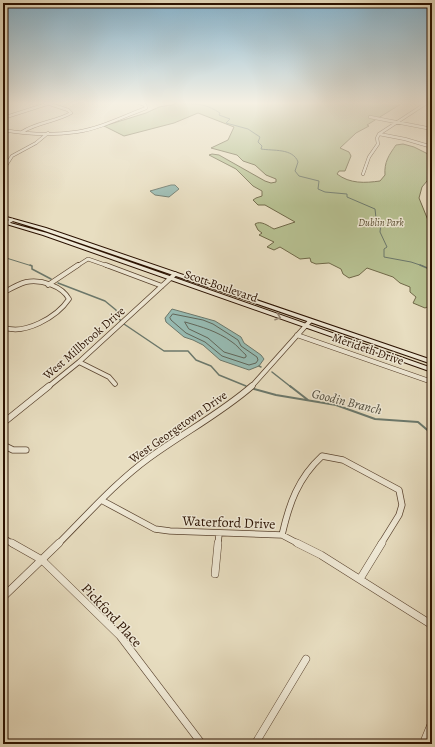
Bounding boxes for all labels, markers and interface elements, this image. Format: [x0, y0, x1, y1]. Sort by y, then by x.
park label: Dublin Park [358, 216, 404, 229]
street label: Scott Boulevard [182, 266, 260, 306]
street label: West Millbrook Drive [39, 303, 128, 384]
one-way arrow [274, 312, 281, 320]
street label: Merideth Drive [330, 329, 406, 369]
water label: Goodin Branch [310, 385, 384, 418]
street label: West Georgetown Drive [125, 387, 230, 467]
street label: Waterford Drive [181, 511, 276, 534]
street label: Pickford Place [77, 579, 146, 651]

